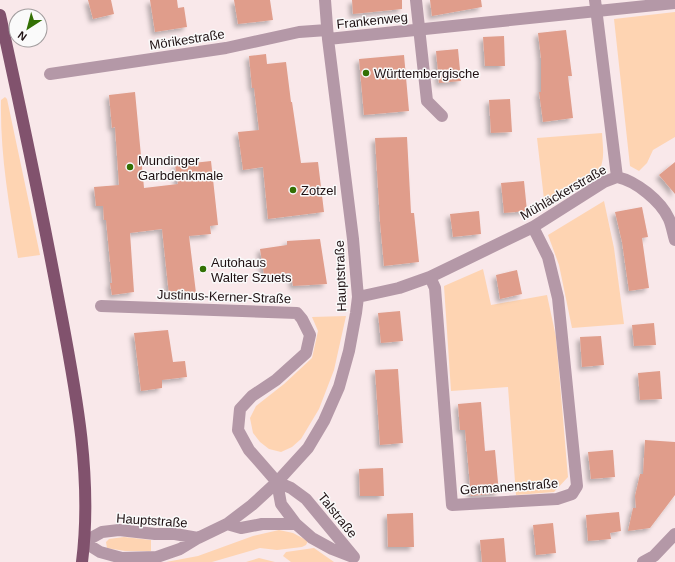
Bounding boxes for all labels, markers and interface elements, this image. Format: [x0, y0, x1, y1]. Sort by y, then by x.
north arrow [8, 8, 48, 48]
street label: Frankenweg [336, 9, 408, 32]
street label: Mörikestraße [148, 26, 226, 53]
text: N [15, 29, 29, 43]
place label: Württembergische [374, 66, 479, 81]
marker: Württembergische [361, 68, 371, 78]
place label: Mundinger Garbdenkmale [138, 153, 223, 183]
marker: Mundinger Garbdenkmale [125, 162, 135, 172]
street label: Mühläckerstraße [518, 162, 609, 223]
place label: Zotzel [301, 183, 337, 198]
marker: Zotzel [288, 185, 298, 195]
street label: Hauptstraße [332, 240, 349, 312]
place label: Autohaus Walter Szuets [211, 255, 292, 285]
marker: Autohaus Walter Szuets [198, 264, 208, 274]
street label: Justinus-Kerner-Straße [157, 287, 291, 306]
street label: Germanenstraße [459, 476, 559, 497]
street label: Talstraße [315, 490, 360, 541]
street label: Hauptstraße [116, 511, 188, 530]

